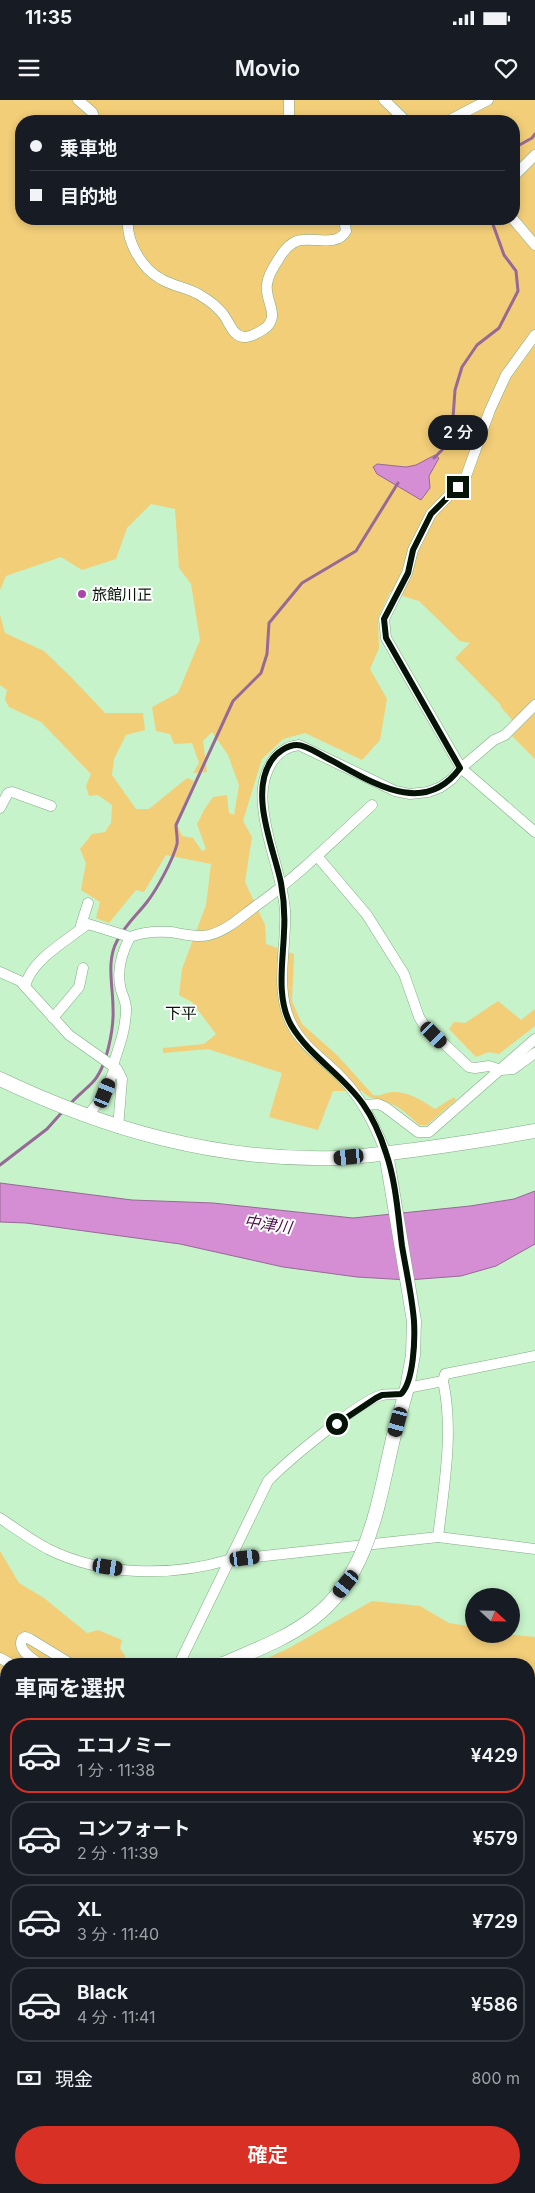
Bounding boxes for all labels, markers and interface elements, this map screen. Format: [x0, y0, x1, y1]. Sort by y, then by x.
text: 11:35 [25, 6, 72, 29]
icon: menu [15, 54, 43, 82]
icon: heart [492, 54, 520, 82]
text: Movio [235, 55, 300, 81]
text: 乗車地 [60, 137, 117, 160]
text: 目的地 [60, 185, 117, 208]
callout: 2 分 [428, 414, 488, 450]
text: 2 分 [443, 422, 473, 442]
route end [447, 476, 469, 498]
place label: 旅館川正 [92, 585, 152, 604]
marker: 旅館川正 [76, 588, 88, 600]
district label: 下平 [165, 1003, 197, 1023]
car [418, 1019, 449, 1051]
car [92, 1076, 117, 1110]
car [333, 1148, 364, 1166]
water label: 中津川 [243, 1211, 295, 1238]
car [386, 1406, 409, 1438]
route start [326, 1413, 348, 1435]
car [229, 1549, 260, 1567]
car [92, 1557, 123, 1577]
car [330, 1568, 361, 1600]
north arrow [465, 1588, 520, 1642]
map controls [465, 1588, 520, 1643]
text: 車両を選択 [15, 1675, 125, 1701]
icon: car [17, 1733, 62, 1778]
text: エコノミー [77, 1734, 172, 1757]
text: ¥429 [471, 1744, 518, 1767]
text: 1 分 · 11:38 [77, 1760, 155, 1780]
icon: car [17, 1816, 62, 1861]
text: コンフォート [77, 1817, 190, 1840]
text: ¥579 [472, 1827, 518, 1850]
text: 2 分 · 11:39 [77, 1843, 158, 1863]
text: XL [77, 1898, 102, 1921]
icon: car [17, 1899, 62, 1944]
text: ¥729 [472, 1910, 518, 1933]
text: 3 分 · 11:40 [77, 1924, 159, 1944]
text: Black [77, 1981, 128, 2004]
icon: car [17, 1982, 62, 2027]
text: ¥586 [471, 1993, 518, 2016]
text: 4 分 · 11:41 [77, 2007, 156, 2027]
icon: cash [15, 2064, 43, 2092]
text: 現金 [55, 2068, 93, 2091]
text: 800 m [471, 2068, 520, 2088]
button: 確定 [15, 2126, 520, 2184]

